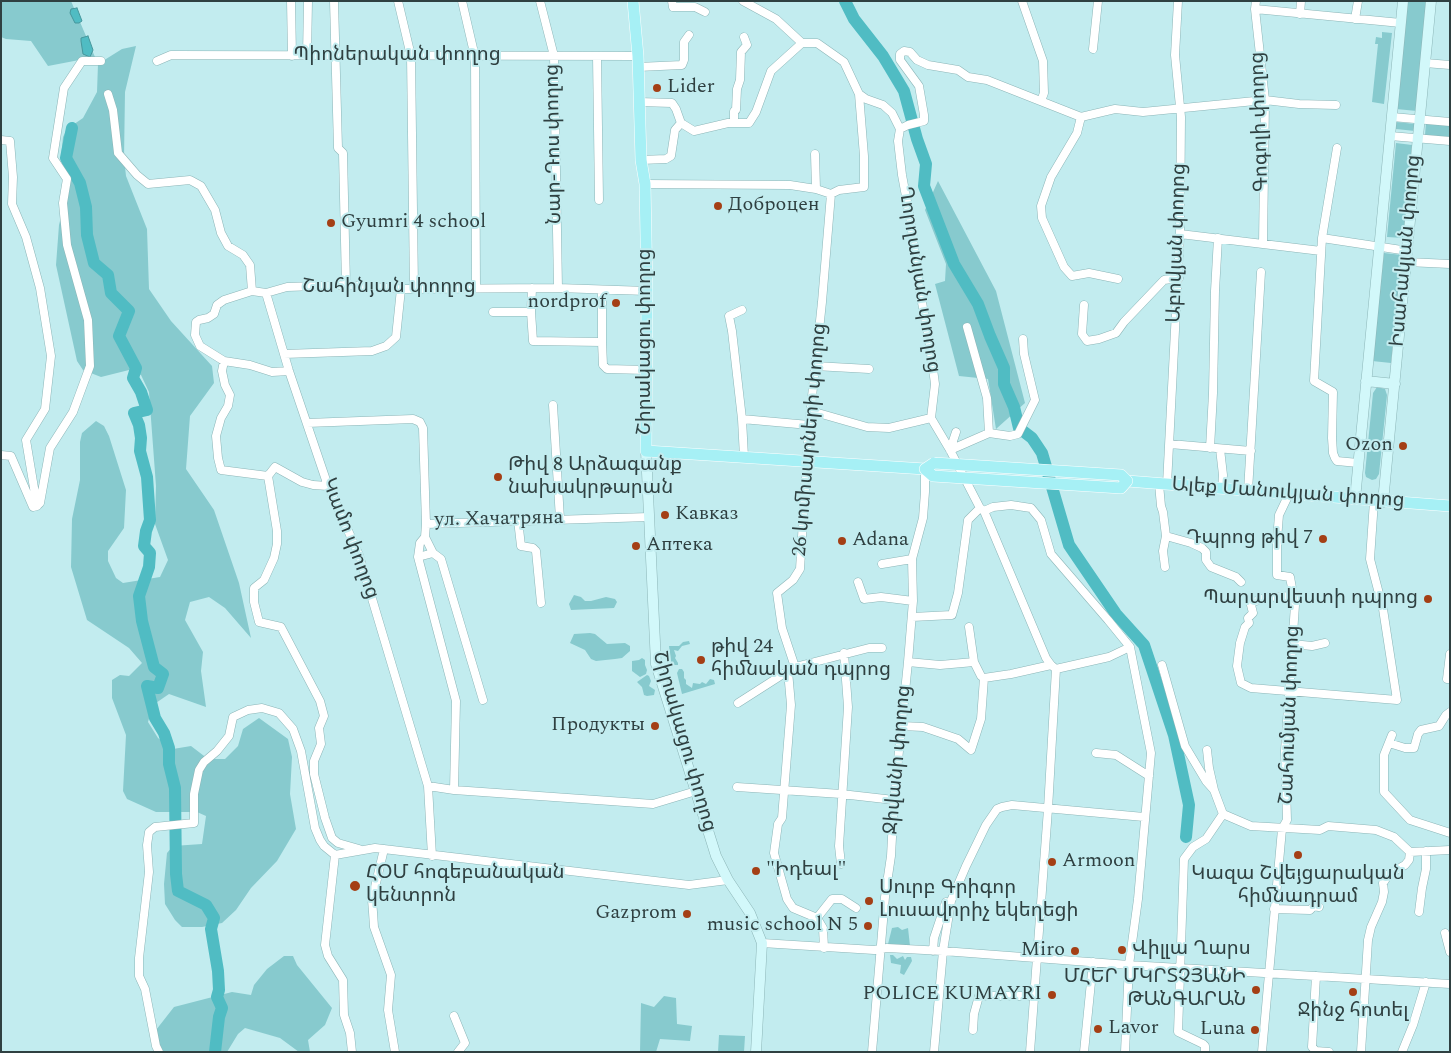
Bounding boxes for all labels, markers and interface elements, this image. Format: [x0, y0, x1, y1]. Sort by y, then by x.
street label: Պիոներական փողոց [293, 44, 501, 68]
street label: Գոգոլի փողոց [1247, 51, 1275, 193]
street label: Նար-Դոս փողոց [542, 64, 568, 224]
place label: Lider [667, 76, 715, 100]
marker: Lider [651, 82, 663, 94]
street label: Իսահակյան փողոց [1387, 154, 1427, 348]
street label: Աբովյան փողոց [1163, 163, 1193, 323]
street label: Ղորղանյան փողոց [891, 185, 945, 375]
place label: Доброцен [728, 194, 820, 218]
marker: Доброцен [712, 200, 724, 212]
place label: Gyumri 4 school [341, 211, 486, 235]
marker: Gyumri 4 school [325, 217, 337, 229]
street label: Շիրակացու փողոց [634, 249, 658, 435]
street label: Շահինյան փողոց [302, 276, 476, 300]
place label: nordprof [528, 291, 606, 315]
marker: nordprof [610, 297, 622, 309]
street label: 26 կոմիսարների փողոց [789, 322, 833, 558]
place label: Ozon [1345, 434, 1393, 458]
marker: Ozon [1397, 440, 1409, 452]
place label: Թիվ 8 Արձագանք նախակրթարան [508, 454, 682, 501]
marker: Թիվ 8 Արձագանք նախակրթարան [492, 471, 504, 483]
street label: Ալեք Մանուկյան փողոց [1171, 474, 1405, 514]
street label: Կամո փողոց [315, 475, 383, 603]
place label: Кавказ [675, 503, 738, 527]
street label: ул. Хачатряна [434, 507, 564, 533]
marker: Кавказ [659, 509, 671, 521]
place label: Դպրոց թիվ 7 [1186, 527, 1313, 551]
place label: Adana [852, 529, 909, 553]
marker: Դպրոց թիվ 7 [1317, 533, 1329, 545]
place label: Аптека [646, 534, 713, 558]
marker: Adana [836, 535, 848, 547]
marker: Аптека [630, 540, 642, 552]
place label: Պարարվեստի դպրոց [1203, 587, 1418, 611]
marker: Պարարվեստի դպրոց [1422, 593, 1434, 605]
street label: Շահումյան փողոց [1276, 625, 1306, 805]
place label: թիվ 24 հիմնական դպրոց [711, 636, 891, 683]
street label: Շիրակացու փողոց [646, 649, 720, 835]
marker: թիվ 24 հիմնական դպրոց [695, 654, 707, 666]
street label: Ջիվանի փողոց [881, 684, 917, 836]
place label: Продукты [551, 714, 645, 738]
marker: Продукты [649, 720, 661, 732]
marker: Կազա Շվեյցարական հիմնադրամ [1292, 849, 1304, 861]
place label: Armoon [1062, 850, 1135, 874]
marker: Armoon [1046, 856, 1058, 868]
place label: "Իդեալ" [766, 859, 846, 883]
place label: ՀՕՄ հոգեբանական կենտրոն [366, 862, 565, 909]
place label: Կազա Շվեյցարական հիմնադրամ [1191, 863, 1405, 910]
marker: "Իդեալ" [750, 865, 762, 877]
place label: Սուրբ Գրիգոր Լուսավորիչ եկեղեցի [879, 877, 1078, 924]
marker: ՀՕՄ հոգեբանական կենտրոն [348, 879, 362, 893]
marker: Սուրբ Գրիգոր Լուսավորիչ եկեղեցի [863, 895, 875, 907]
place label: Gazprom [595, 902, 677, 926]
marker: Gazprom [681, 908, 693, 920]
place label: music school N 5 [707, 914, 858, 938]
marker: music school N 5 [862, 920, 874, 932]
place label: Վիլլա Ղարս [1132, 938, 1251, 962]
place label: Miro [1021, 939, 1065, 963]
marker: Վիլլա Ղարս [1116, 944, 1128, 956]
marker: Miro [1069, 945, 1081, 957]
place label: ՄՀԵՐ ՄԿՐՏՉՅԱՆԻ ԹԱՆԳԱՐԱՆ [1064, 966, 1246, 1013]
place label: POLICE KUMAYRI [862, 983, 1042, 1007]
marker: ՄՀԵՐ ՄԿՐՏՉՅԱՆԻ ԹԱՆԳԱՐԱՆ [1250, 984, 1262, 996]
marker: Ջինջ հոտել [1347, 986, 1359, 998]
marker: POLICE KUMAYRI [1046, 989, 1058, 1001]
place label: Ջինջ հոտել [1297, 1000, 1409, 1024]
place label: Lavor [1108, 1017, 1159, 1041]
place label: Luna [1200, 1018, 1245, 1042]
marker: Lavor [1092, 1023, 1104, 1035]
marker: Luna [1249, 1024, 1261, 1036]

